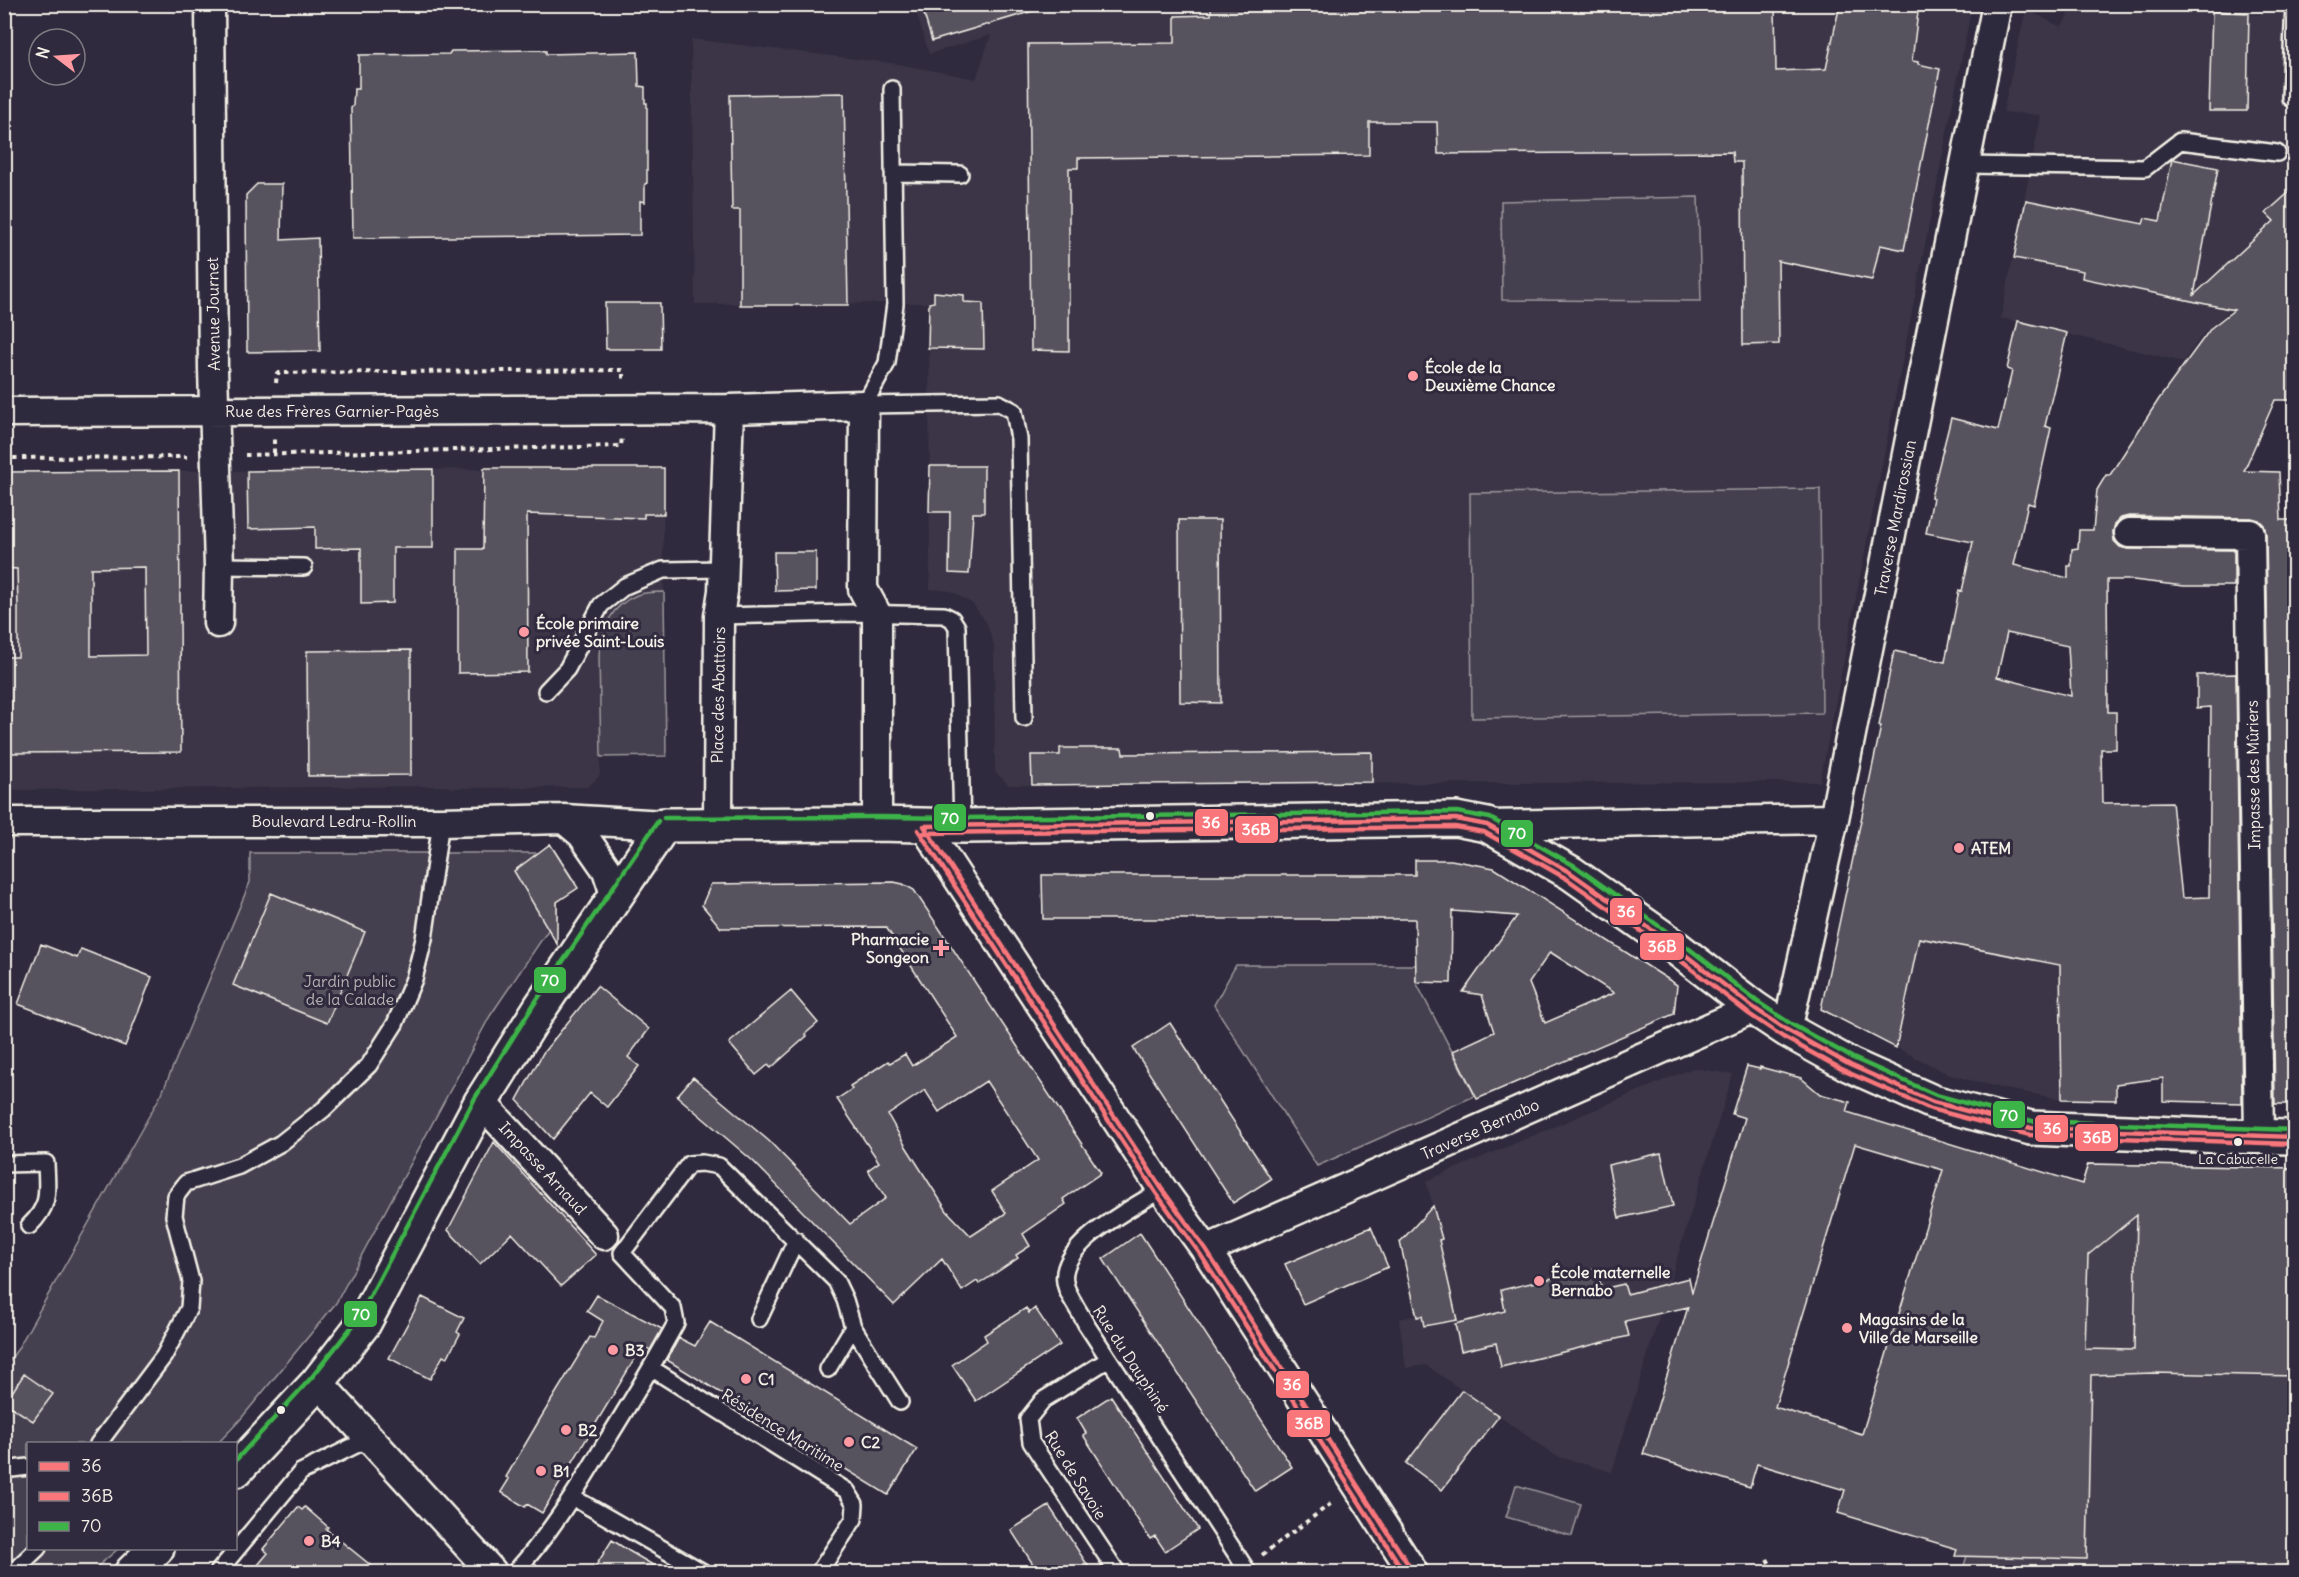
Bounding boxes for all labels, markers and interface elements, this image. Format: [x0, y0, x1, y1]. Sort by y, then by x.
north arrow [27, 27, 87, 87]
text: N [31, 44, 54, 61]
street label: Avenue Journet [202, 256, 224, 371]
place label: École de la Deuxième Chance [1425, 357, 1556, 395]
marker: École de la Deuxième Chance [1406, 369, 1420, 383]
street label: Rue des Frères Garnier-Pagès [225, 401, 439, 421]
street label: Traverse Mardirossian [1870, 438, 1920, 598]
place label: École primaire privée Saint-Louis [536, 613, 664, 652]
marker: École primaire privée Saint-Louis [517, 625, 531, 639]
street label: Place des Abattoirs [707, 626, 729, 764]
street label: Impasse des Mûriers [2242, 700, 2264, 850]
line badge: 70 [933, 803, 967, 832]
text: 70 [941, 808, 959, 828]
line badge: 36 [1194, 808, 1229, 837]
unlabelled marker [1144, 810, 1156, 822]
street label: Boulevard Ledru-Rollin [251, 811, 417, 831]
text: 36 [1202, 812, 1220, 832]
line badge: 36B [1234, 815, 1279, 844]
text: 36B [1242, 819, 1271, 839]
line badge: 70 [1500, 819, 1534, 848]
text: 70 [1508, 823, 1526, 843]
place label: ATEM [1971, 838, 2011, 858]
marker: ATEM [1952, 841, 1966, 855]
line badge: 36 [1609, 897, 1643, 926]
text: 36 [1617, 901, 1635, 921]
place label: Pharmacie Songeon [851, 929, 929, 968]
line badge: 36B [1639, 932, 1685, 961]
text: 36B [1648, 936, 1677, 956]
marker: Pharmacie Songeon [934, 941, 948, 955]
line badge: 70 [533, 966, 567, 994]
text: 70 [541, 970, 559, 990]
park label: Jardin public de la Calade [304, 971, 396, 1009]
street label: Traverse Bernabo [1418, 1094, 1542, 1164]
line badge: 70 [1992, 1100, 2026, 1129]
text: 70 [2000, 1105, 2018, 1125]
line badge: 36 [2034, 1114, 2069, 1143]
street label: Impasse Arnaud [495, 1117, 591, 1219]
text: 36 [2043, 1118, 2061, 1138]
line badge: 36B [2074, 1123, 2119, 1152]
text: 36B [2083, 1127, 2112, 1147]
marker: La Cabucelle [2232, 1136, 2244, 1148]
place label: La Cabucelle [2198, 1150, 2278, 1168]
place label: École maternelle Bernabo [1551, 1262, 1671, 1300]
marker: École maternelle Bernabo [1532, 1274, 1546, 1288]
line badge: 70 [343, 1300, 378, 1328]
street label: Rue du Dauphiné [1089, 1302, 1173, 1416]
text: 70 [352, 1304, 370, 1324]
place label: Magasins de la Ville de Marseille [1859, 1309, 1978, 1347]
marker: Magasins de la Ville de Marseille [1840, 1321, 1854, 1335]
place label: B3 [625, 1340, 645, 1360]
marker: B3 [606, 1343, 620, 1357]
place label: C1 [758, 1369, 775, 1389]
line badge: 36 [1275, 1370, 1310, 1399]
marker: C1 [739, 1372, 753, 1386]
text: 36 [1283, 1374, 1301, 1394]
street label: Résidence Maritime [718, 1384, 848, 1476]
unlabelled marker [275, 1404, 287, 1416]
line badge: 36B [1286, 1409, 1331, 1438]
text: 36B [1295, 1413, 1324, 1433]
place label: B2 [578, 1420, 597, 1440]
marker: B2 [559, 1423, 573, 1437]
street label: Rue de Savoie [1041, 1427, 1111, 1523]
place label: C2 [861, 1432, 881, 1452]
marker: C2 [842, 1435, 856, 1449]
legend [27, 1442, 237, 1550]
text: 36 [81, 1454, 102, 1477]
place label: B1 [553, 1461, 570, 1481]
marker: B1 [534, 1464, 548, 1478]
text: 36B [81, 1484, 113, 1507]
text: 70 [81, 1514, 102, 1537]
place label: B4 [321, 1531, 341, 1551]
marker: B4 [302, 1534, 316, 1548]

